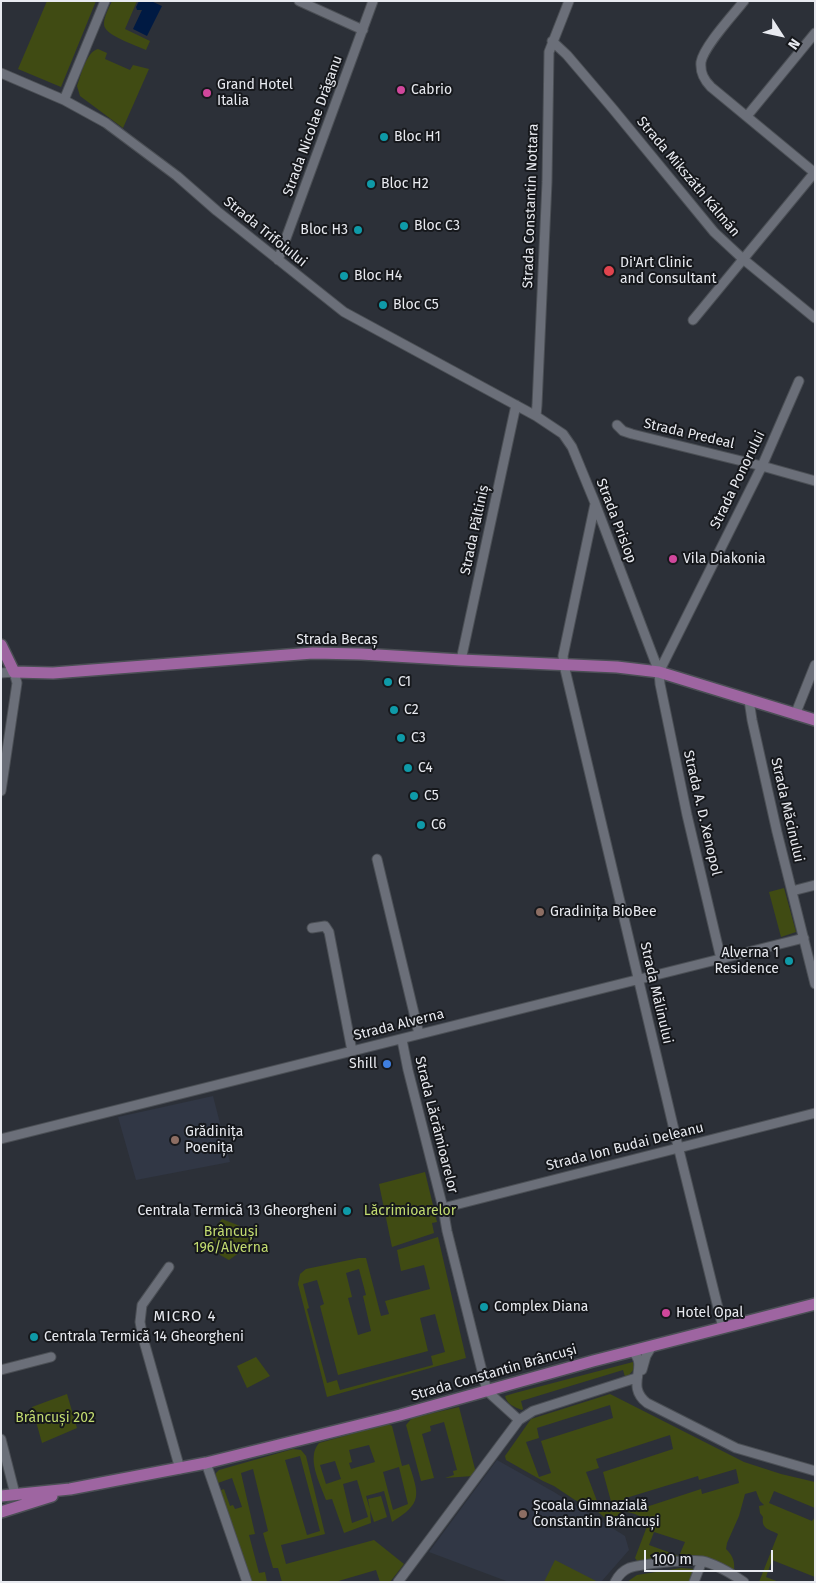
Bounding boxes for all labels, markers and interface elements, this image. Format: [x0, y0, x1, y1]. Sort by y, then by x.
north arrow [756, 10, 806, 60]
text: N [784, 35, 803, 53]
street label: Strada Nicolae Drăganu [280, 53, 346, 199]
place label: Grand Hotel Italia [217, 77, 293, 110]
place label: Cabrio [411, 82, 452, 98]
marker: Cabrio [395, 84, 407, 96]
marker: Grand Hotel Italia [201, 87, 213, 99]
street label: Strada Mikszáth Kálmán [633, 114, 743, 240]
street label: Strada Constantin Nottara [520, 123, 542, 289]
place label: Bloc H1 [394, 129, 441, 145]
marker: Bloc H1 [378, 131, 390, 143]
place label: Bloc H2 [381, 176, 429, 192]
marker: Bloc H2 [365, 178, 377, 190]
street label: Strada Trifoiului [220, 193, 310, 271]
place label: Bloc C3 [414, 218, 460, 234]
marker: Bloc C3 [398, 220, 410, 232]
place label: Bloc H3 [300, 222, 348, 238]
marker: Bloc H3 [352, 224, 364, 236]
place label: Di'Art Clinic and Consultant [620, 255, 716, 288]
marker: Di'Art Clinic and Consultant [602, 264, 616, 278]
place label: Bloc H4 [354, 268, 402, 284]
marker: Bloc H4 [338, 270, 350, 282]
place label: Bloc C5 [393, 297, 439, 313]
marker: Bloc C5 [377, 299, 389, 311]
street label: Strada Predeal [642, 415, 736, 453]
street label: Strada Ponorului [707, 428, 769, 532]
street label: Strada Prislop [592, 476, 640, 566]
street label: Strada Păltiniș [457, 483, 493, 577]
place label: Vila Diakonia [683, 551, 766, 567]
marker: Vila Diakonia [667, 553, 679, 565]
street label: Strada Becaș [296, 632, 378, 648]
place label: C1 [398, 674, 411, 690]
marker: C1 [382, 676, 394, 688]
place label: C2 [404, 702, 419, 718]
marker: C2 [388, 704, 400, 716]
place label: C3 [411, 730, 426, 746]
marker: C3 [395, 732, 407, 744]
street label: Strada A. D. Xenopol [679, 749, 725, 877]
street label: Strada Măcinului [767, 756, 807, 864]
place label: C4 [418, 760, 433, 776]
marker: C4 [402, 762, 414, 774]
place label: C5 [424, 788, 439, 804]
marker: C5 [408, 790, 420, 802]
place label: C6 [431, 817, 446, 833]
marker: C6 [415, 819, 427, 831]
place label: Gradinița BioBee [550, 904, 657, 920]
marker: Gradinița BioBee [534, 906, 546, 918]
street label: Strada Mălinului [636, 941, 676, 1045]
place label: Alverna 1 Residence [714, 945, 779, 978]
marker: Alverna 1 Residence [783, 955, 795, 967]
street label: Strada Alverna [352, 1006, 446, 1044]
street label: Strada Lăcrămioarelor [411, 1055, 461, 1195]
place label: Shill [349, 1056, 377, 1072]
marker: Shill [381, 1058, 393, 1070]
street label: Strada Ion Budai Deleanu [545, 1119, 705, 1175]
place label: Grădinița Poenița [185, 1124, 243, 1156]
marker: Grădinița Poenița [169, 1134, 181, 1146]
place label: Centrala Termică 13 Gheorgheni [137, 1203, 337, 1219]
park label: Lăcrimioarelor [364, 1203, 456, 1219]
marker: Centrala Termică 13 Gheorgheni [341, 1205, 353, 1217]
park label: Brâncuși 196/Alverna [193, 1224, 269, 1256]
place label: Complex Diana [494, 1299, 588, 1315]
marker: Complex Diana [478, 1301, 490, 1313]
place label: Hotel Opal [676, 1305, 743, 1321]
marker: Hotel Opal [660, 1307, 672, 1319]
district label: MICRO 4 [153, 1308, 217, 1326]
place label: Centrala Termică 14 Gheorgheni [44, 1329, 244, 1345]
marker: Centrala Termică 14 Gheorgheni [28, 1331, 40, 1343]
street label: Strada Constantin Brâncuși [409, 1341, 579, 1405]
park label: Brâncuși 202 [15, 1410, 95, 1426]
place label: Școala Gimnazială Constantin Brâncuși [533, 1498, 660, 1530]
marker: Școala Gimnazială Constantin Brâncuși [517, 1508, 529, 1520]
scale bar [646, 1540, 775, 1572]
text: 100 m [652, 1550, 692, 1568]

